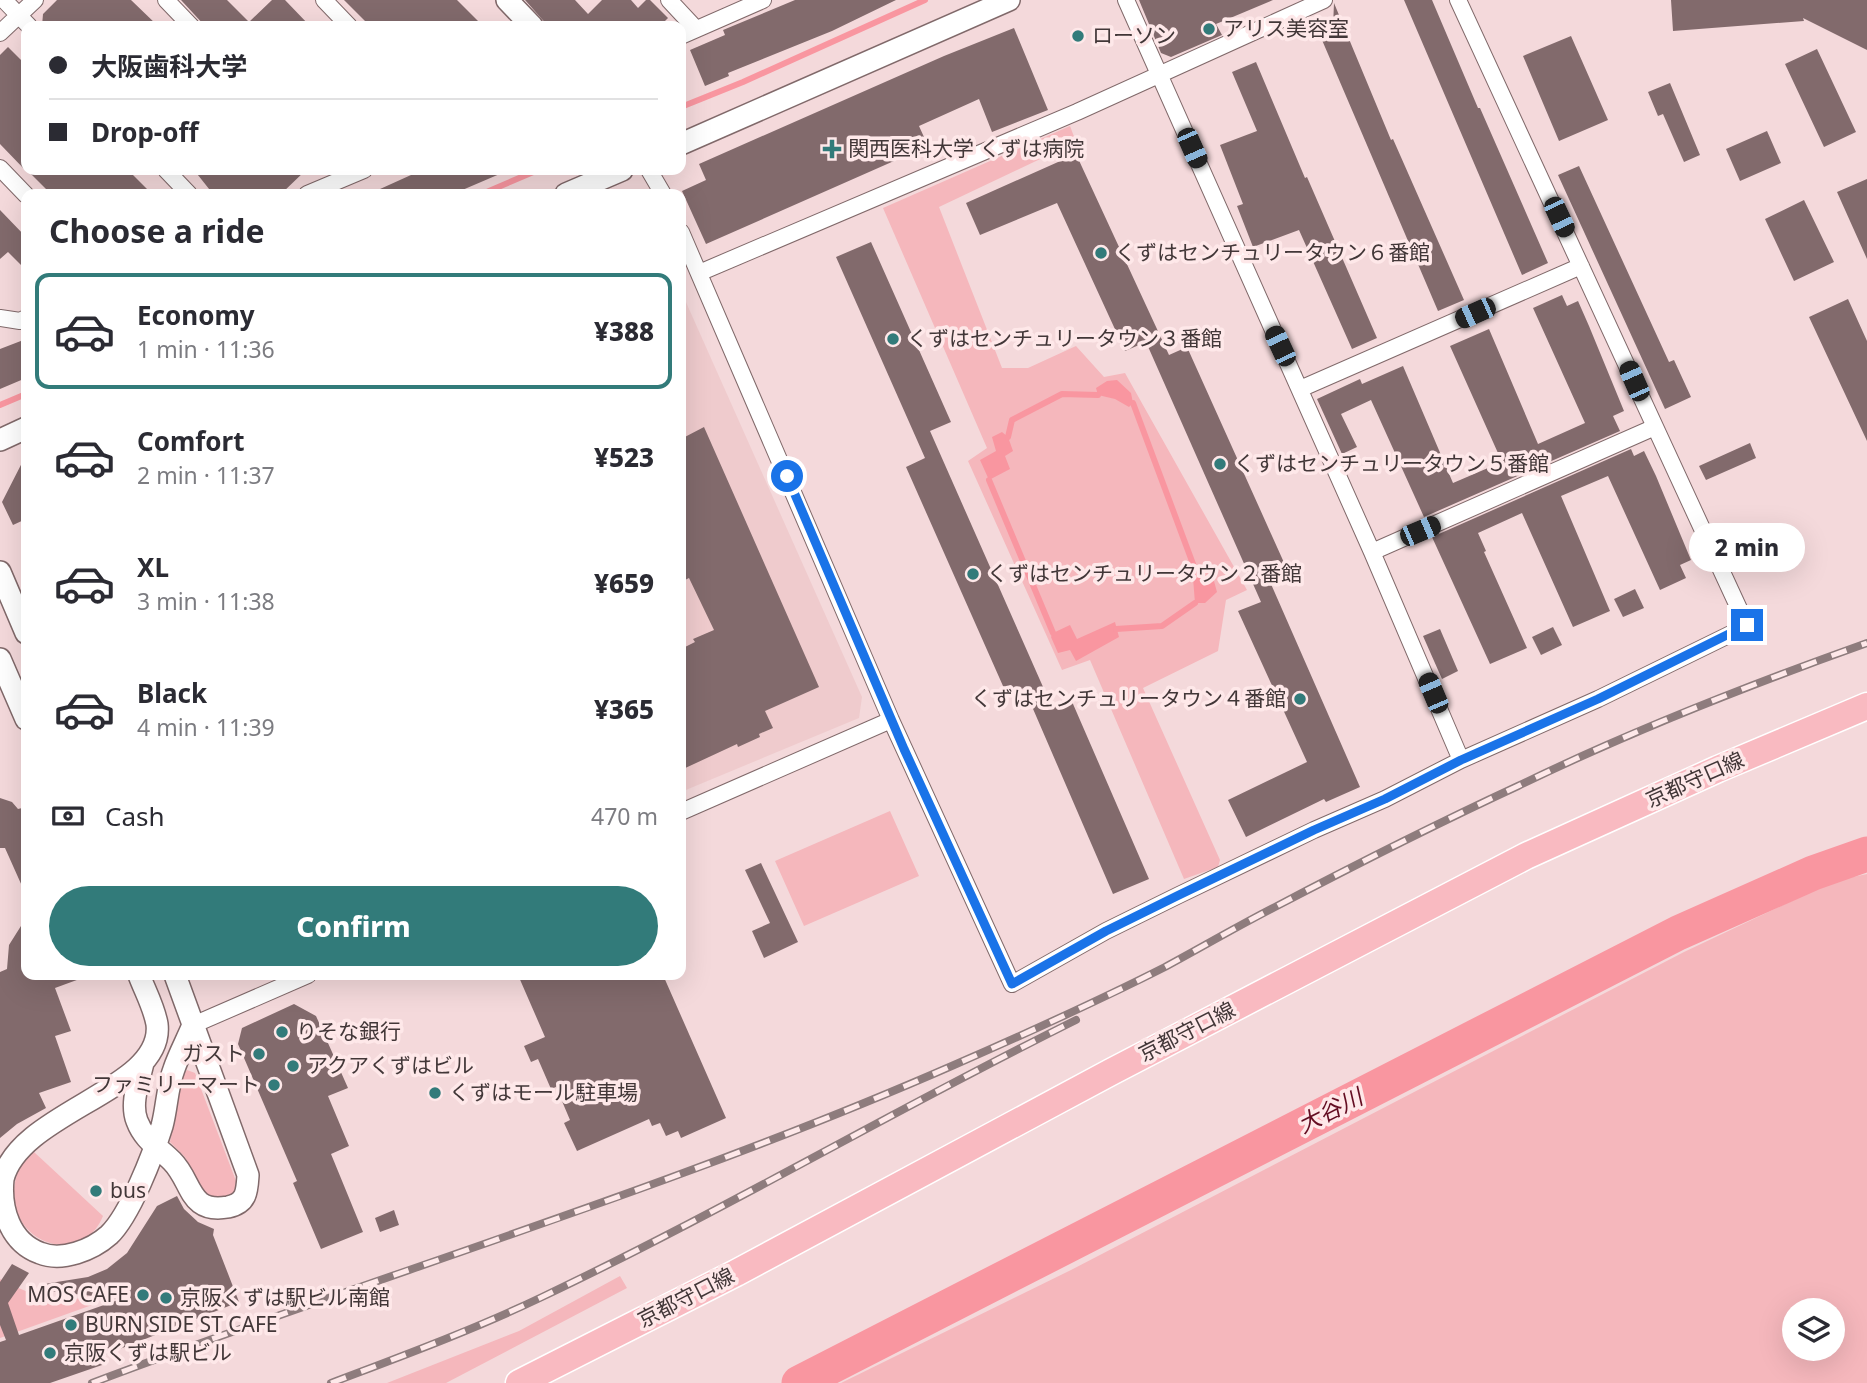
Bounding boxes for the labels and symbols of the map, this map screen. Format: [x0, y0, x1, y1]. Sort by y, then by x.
place label: アリス美容室 [1223, 14, 1349, 42]
place label: ローソン [1092, 21, 1176, 49]
marker: アリス美容室 [1201, 21, 1217, 37]
marker: ローソン [1070, 28, 1086, 44]
car [1174, 125, 1211, 171]
place label: 関西医科大学 くずは病院 [848, 134, 1084, 162]
marker: 関西医科大学 くずは病院 [822, 139, 842, 159]
car [1541, 194, 1578, 240]
place label: くずはセンチュリータウン６番館 [1115, 238, 1430, 266]
marker: くずはセンチュリータウン６番館 [1093, 245, 1109, 261]
car [1452, 295, 1499, 331]
car [1262, 323, 1299, 369]
place label: くずはセンチュリータウン３番館 [907, 324, 1222, 352]
marker: くずはセンチュリータウン３番館 [885, 331, 901, 347]
car [1616, 358, 1653, 404]
place label: くずはセンチュリータウン５番館 [1234, 449, 1549, 477]
marker: くずはセンチュリータウン５番館 [1212, 456, 1228, 472]
route start [771, 460, 803, 492]
car [1397, 513, 1444, 549]
callout: 2 min [1689, 524, 1805, 572]
place label: くずはセンチュリータウン２番館 [987, 559, 1302, 587]
marker: くずはセンチュリータウン２番館 [965, 566, 981, 582]
route end [1731, 609, 1763, 641]
car [1416, 670, 1451, 716]
place label: くずはセンチュリータウン４番館 [971, 684, 1286, 712]
marker: くずはセンチュリータウン４番館 [1292, 691, 1308, 707]
street label: 京都守口線 [1641, 745, 1748, 813]
street label: 京都守口線 [1133, 995, 1240, 1067]
place label: りそな銀行 [296, 1017, 401, 1045]
marker: りそな銀行 [274, 1024, 290, 1040]
place label: ガスト [182, 1039, 245, 1067]
marker: ガスト [251, 1046, 267, 1062]
place label: アクアくずはビル [307, 1051, 474, 1079]
marker: アクアくずはビル [285, 1058, 301, 1074]
place label: ファミリーマート [92, 1070, 260, 1098]
marker: ファミリーマート [266, 1077, 282, 1093]
place label: くずはモール駐車場 [449, 1078, 638, 1106]
water label: 大谷川 [1292, 1079, 1370, 1140]
marker: くずはモール駐車場 [427, 1085, 443, 1101]
place label: bus [110, 1176, 146, 1204]
marker: bus [88, 1183, 104, 1199]
street label: 京都守口線 [632, 1261, 739, 1333]
place label: MOS CAFE [27, 1280, 129, 1308]
place label: 京阪くずは駅ビル南館 [180, 1283, 390, 1311]
marker: MOS CAFE [135, 1287, 151, 1303]
marker: 京阪くずは駅ビル南館 [158, 1290, 174, 1306]
place label: BURN SIDE ST CAFE [85, 1310, 278, 1338]
marker: BURN SIDE ST CAFE [63, 1317, 79, 1333]
place label: 京阪くずは駅ビル [64, 1338, 232, 1366]
marker: 京阪くずは駅ビル [42, 1345, 58, 1361]

